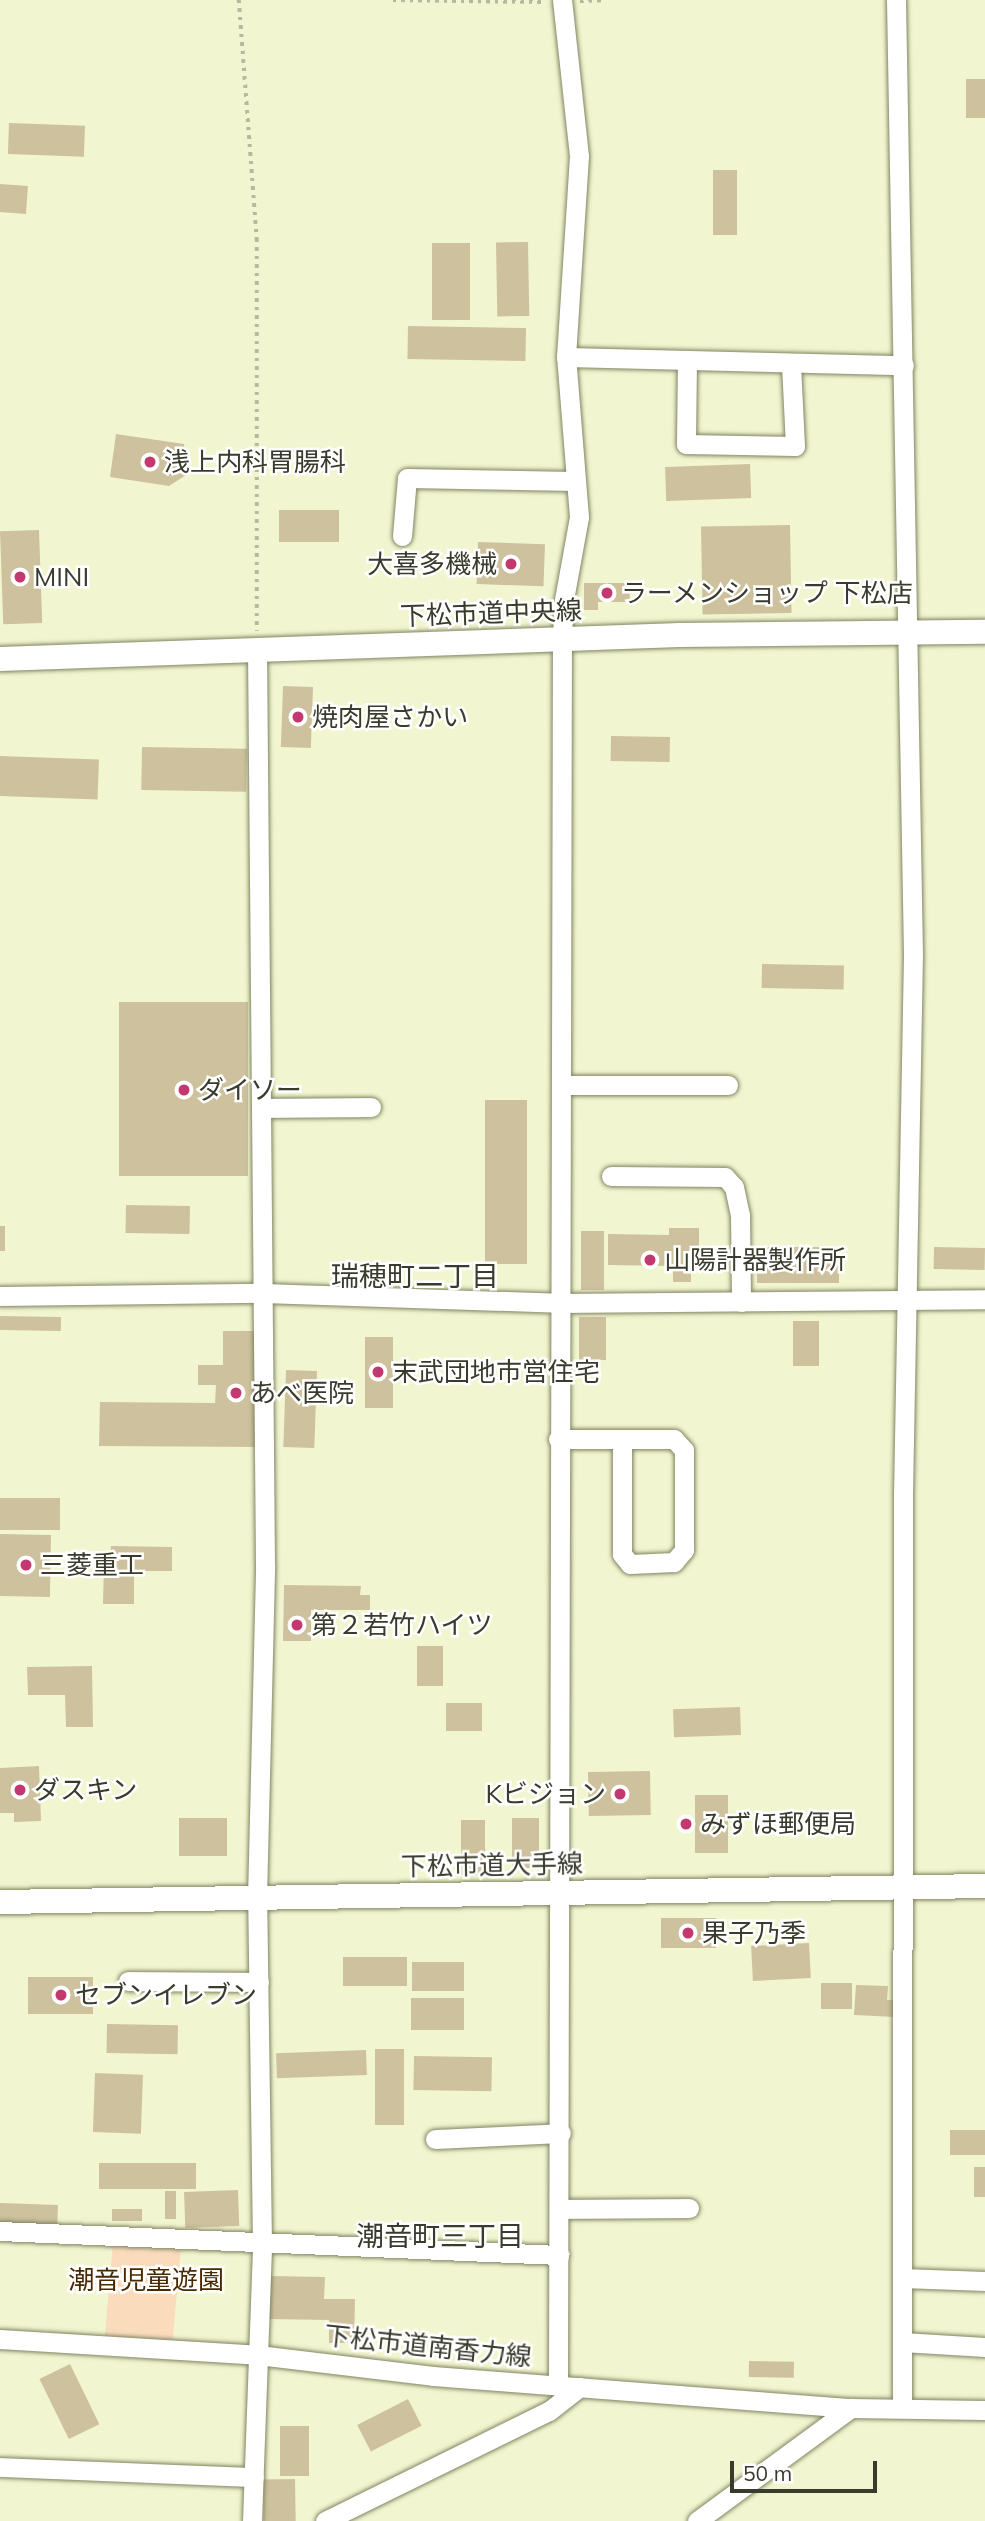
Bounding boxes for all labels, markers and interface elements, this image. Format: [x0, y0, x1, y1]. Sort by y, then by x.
place label: 浅上内科胃腸科 [164, 446, 346, 478]
marker: 浅上内科胃腸科 [142, 454, 158, 470]
place label: 大喜多機械 [367, 548, 497, 580]
marker: 大喜多機械 [503, 556, 519, 572]
place label: MINI [34, 561, 89, 593]
marker: MINI [12, 569, 28, 585]
place label: ラーメンショップ 下松店 [621, 577, 914, 609]
marker: ラーメンショップ 下松店 [599, 585, 615, 601]
street label: 下松市道中央線 [400, 594, 582, 632]
place label: 焼肉屋さかい [312, 701, 468, 733]
marker: 焼肉屋さかい [290, 709, 306, 725]
place label: ダイソー [198, 1074, 302, 1106]
marker: ダイソー [176, 1082, 192, 1098]
place label: 山陽計器製作所 [664, 1244, 846, 1276]
marker: 山陽計器製作所 [642, 1252, 658, 1268]
district label: 瑞穂町二丁目 [331, 1259, 499, 1293]
place label: 末武団地市営住宅 [392, 1356, 600, 1388]
marker: 末武団地市営住宅 [370, 1364, 386, 1380]
place label: あべ医院 [250, 1377, 354, 1409]
marker: あべ医院 [228, 1385, 244, 1401]
place label: 三菱重工 [40, 1549, 144, 1581]
marker: 三菱重工 [18, 1557, 34, 1573]
place label: 第２若竹ハイツ [311, 1609, 493, 1641]
marker: 第２若竹ハイツ [289, 1617, 305, 1633]
place label: ダスキン [34, 1774, 138, 1806]
place label: Kビジョン [486, 1778, 606, 1810]
marker: ダスキン [12, 1782, 28, 1798]
marker: Kビジョン [612, 1786, 628, 1802]
place label: みずほ郵便局 [700, 1808, 856, 1840]
marker: みずほ郵便局 [678, 1816, 694, 1832]
street label: 下松市道大手線 [401, 1848, 583, 1882]
place label: 果子乃季 [702, 1917, 806, 1949]
marker: 果子乃季 [680, 1925, 696, 1941]
place label: セブンイレブン [75, 1979, 257, 2011]
marker: セブンイレブン [53, 1987, 69, 2003]
district label: 潮音町三丁目 [356, 2219, 524, 2253]
park label: 潮音児童遊園 [68, 2264, 224, 2296]
street label: 下松市道南香力線 [323, 2320, 533, 2372]
scale bar [733, 2448, 880, 2492]
text: 50 m [743, 2460, 792, 2486]

